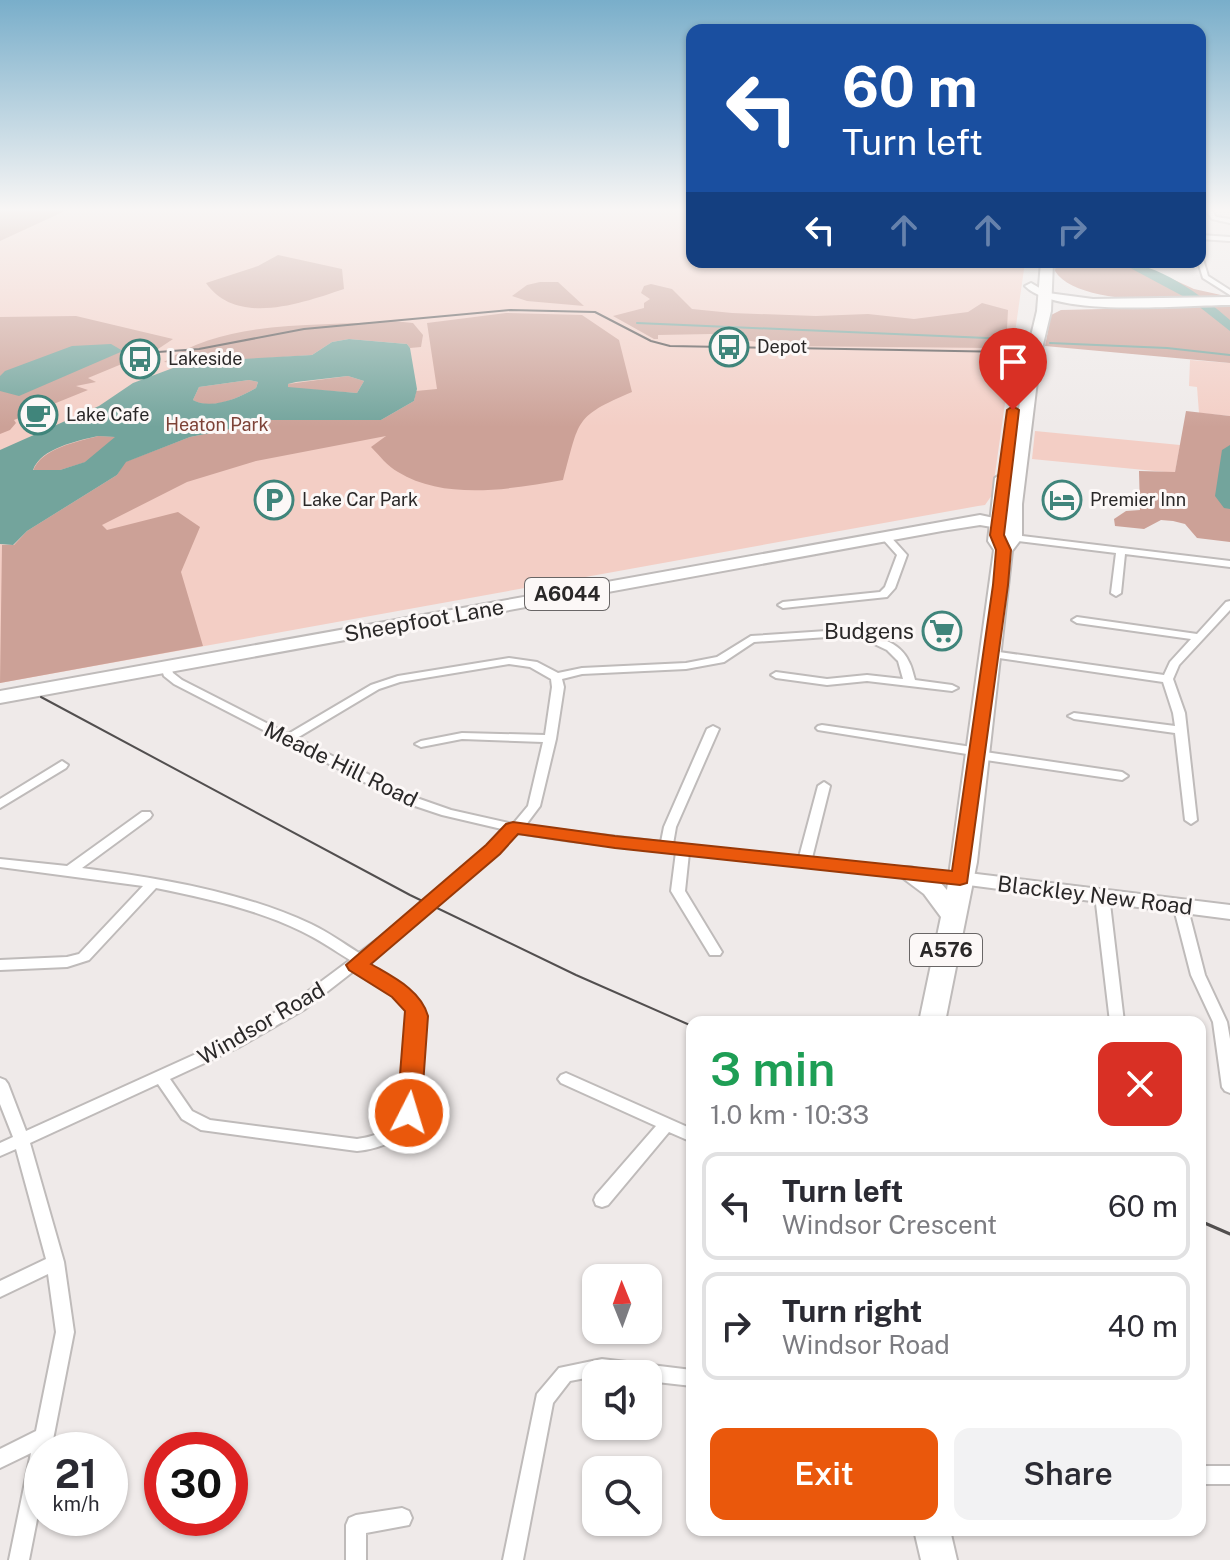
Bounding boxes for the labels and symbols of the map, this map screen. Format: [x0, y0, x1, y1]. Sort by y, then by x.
bus stop icon: Depot [708, 326, 750, 368]
pin [979, 328, 1047, 410]
place label: Depot [757, 336, 807, 357]
bus stop icon: Lakeside [119, 338, 161, 380]
place label: Lakeside [168, 348, 242, 369]
cafe icon: Lake Cafe [17, 394, 59, 436]
place label: Lake Cafe [66, 404, 149, 425]
park label: Heaton Park [165, 414, 269, 435]
parking icon: Lake Car Park [253, 479, 295, 521]
hotel icon: Premier Inn [1041, 479, 1083, 521]
place label: Lake Car Park [302, 489, 418, 510]
place label: Premier Inn [1090, 489, 1186, 510]
road number: A6044 [525, 578, 609, 610]
street label: Sheepfoot Lane [342, 593, 506, 647]
supermarket icon: Budgens [921, 610, 963, 652]
place label: Budgens [824, 618, 914, 644]
street label: Meade Hill Road [260, 716, 422, 812]
street label: Blackley New Road [996, 870, 1194, 920]
road number: A576 [910, 934, 982, 966]
street label: Windsor Road [193, 976, 329, 1070]
position arrow [367, 1071, 451, 1155]
north arrow [582, 1264, 662, 1344]
speed limit sign: 30 [144, 1432, 248, 1536]

